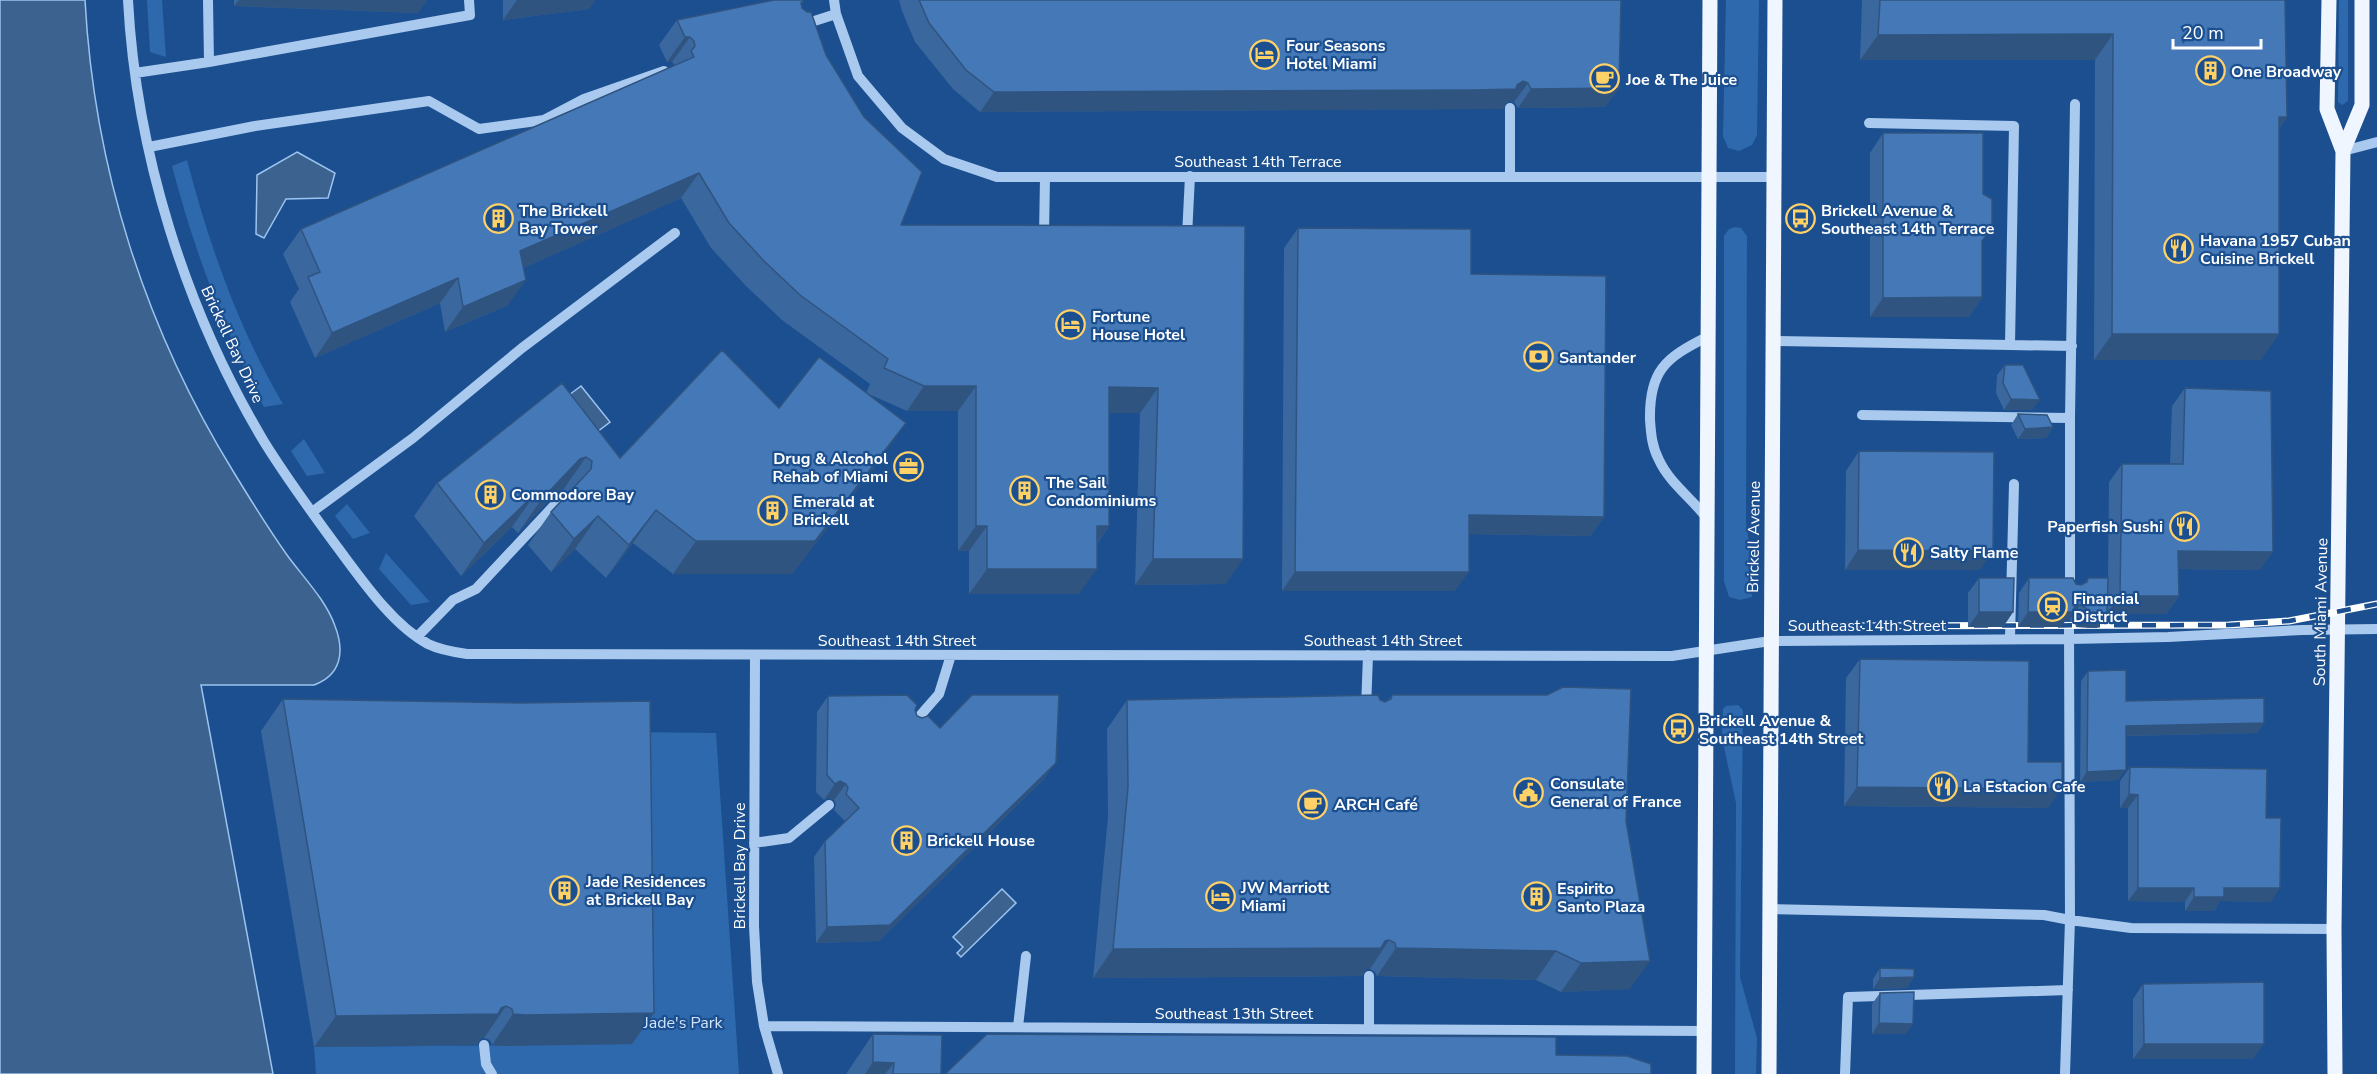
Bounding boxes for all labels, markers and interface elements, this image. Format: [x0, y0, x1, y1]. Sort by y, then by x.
scale bar [2173, 12, 2262, 50]
text: 20 m [2182, 21, 2224, 45]
place label: Four Seasons Hotel Miami [1286, 35, 1386, 75]
hotel icon: Four Seasons Hotel Miami [1249, 38, 1281, 70]
building icon: One Broadway [2194, 55, 2226, 87]
place label: One Broadway [2231, 61, 2342, 83]
cafe icon: Joe & The Juice [1589, 63, 1621, 95]
place label: Joe & The Juice [1625, 69, 1738, 91]
street label: Southeast 14th Terrace [1174, 151, 1342, 173]
place label: The Brickell Bay Tower [519, 200, 608, 240]
place label: Brickell Avenue & Southeast 14th Terrace [1821, 200, 1995, 240]
building icon: The Brickell Bay Tower [482, 203, 514, 235]
bus stop icon: Brickell Avenue & Southeast 14th Terrace [1784, 203, 1816, 235]
place label: Havana 1957 Cuban Cuisine Brickell [2200, 230, 2351, 270]
restaurant icon: Havana 1957 Cuban Cuisine Brickell [2163, 233, 2195, 265]
street label: Brickell Bay Drive [195, 282, 269, 407]
place label: Fortune House Hotel [1092, 306, 1185, 346]
hotel icon: Fortune House Hotel [1055, 309, 1087, 341]
bank icon: Santander [1522, 341, 1554, 373]
place label: Santander [1559, 347, 1637, 369]
place label: Drug & Alcohol Rehab of Miami [772, 448, 888, 488]
office icon: Drug & Alcohol Rehab of Miami [893, 451, 925, 483]
place label: The Sail Condominiums [1046, 472, 1157, 512]
building icon: The Sail Condominiums [1009, 475, 1041, 507]
building icon: Commodore Bay [474, 478, 506, 510]
street label: Brickell Avenue [1742, 481, 1766, 593]
place label: Commodore Bay [511, 484, 634, 506]
place label: Emerald at Brickell [793, 491, 875, 531]
building icon: Emerald at Brickell [756, 494, 788, 526]
restaurant icon: Paperfish Sushi [2168, 510, 2200, 542]
place label: Paperfish Sushi [2047, 516, 2163, 538]
restaurant icon: Salty Flame [1893, 536, 1925, 568]
street label: South Miami Avenue [2309, 538, 2333, 686]
place label: Salty Flame [1930, 542, 2019, 564]
place label: Financial District [2073, 588, 2139, 628]
station icon: Financial District [2036, 591, 2068, 623]
street label: Southeast 14th Street [1788, 615, 1947, 637]
street label: Southeast 14th Street [818, 630, 977, 652]
street label: Southeast 14th Street [1304, 630, 1463, 652]
place label: Brickell Avenue & Southeast 14th Street [1699, 710, 1864, 750]
bus stop icon: Brickell Avenue & Southeast 14th Street [1662, 713, 1694, 745]
restaurant icon: La Estacion Cafe [1926, 770, 1958, 802]
place label: Consulate General of France [1550, 773, 1682, 813]
public building icon: Consulate General of France [1513, 776, 1545, 808]
place label: La Estacion Cafe [1963, 776, 2086, 798]
cafe icon: ARCH Café [1297, 788, 1329, 820]
place label: ARCH Café [1334, 794, 1418, 816]
street label: Brickell Bay Drive [729, 802, 751, 930]
building icon: Brickell House [890, 824, 922, 856]
place label: Brickell House [927, 830, 1035, 852]
place label: Jade Residences at Brickell Bay [585, 871, 706, 911]
building icon: Jade Residences at Brickell Bay [549, 874, 581, 906]
place label: JW Marriott Miami [1240, 877, 1330, 917]
place label: Espirito Santo Plaza [1557, 878, 1645, 918]
hotel icon: JW Marriott Miami [1204, 880, 1236, 912]
building icon: Espirito Santo Plaza [1520, 881, 1552, 913]
street label: Southeast 13th Street [1155, 1003, 1314, 1025]
park label: Jade's Park [643, 1012, 723, 1034]

